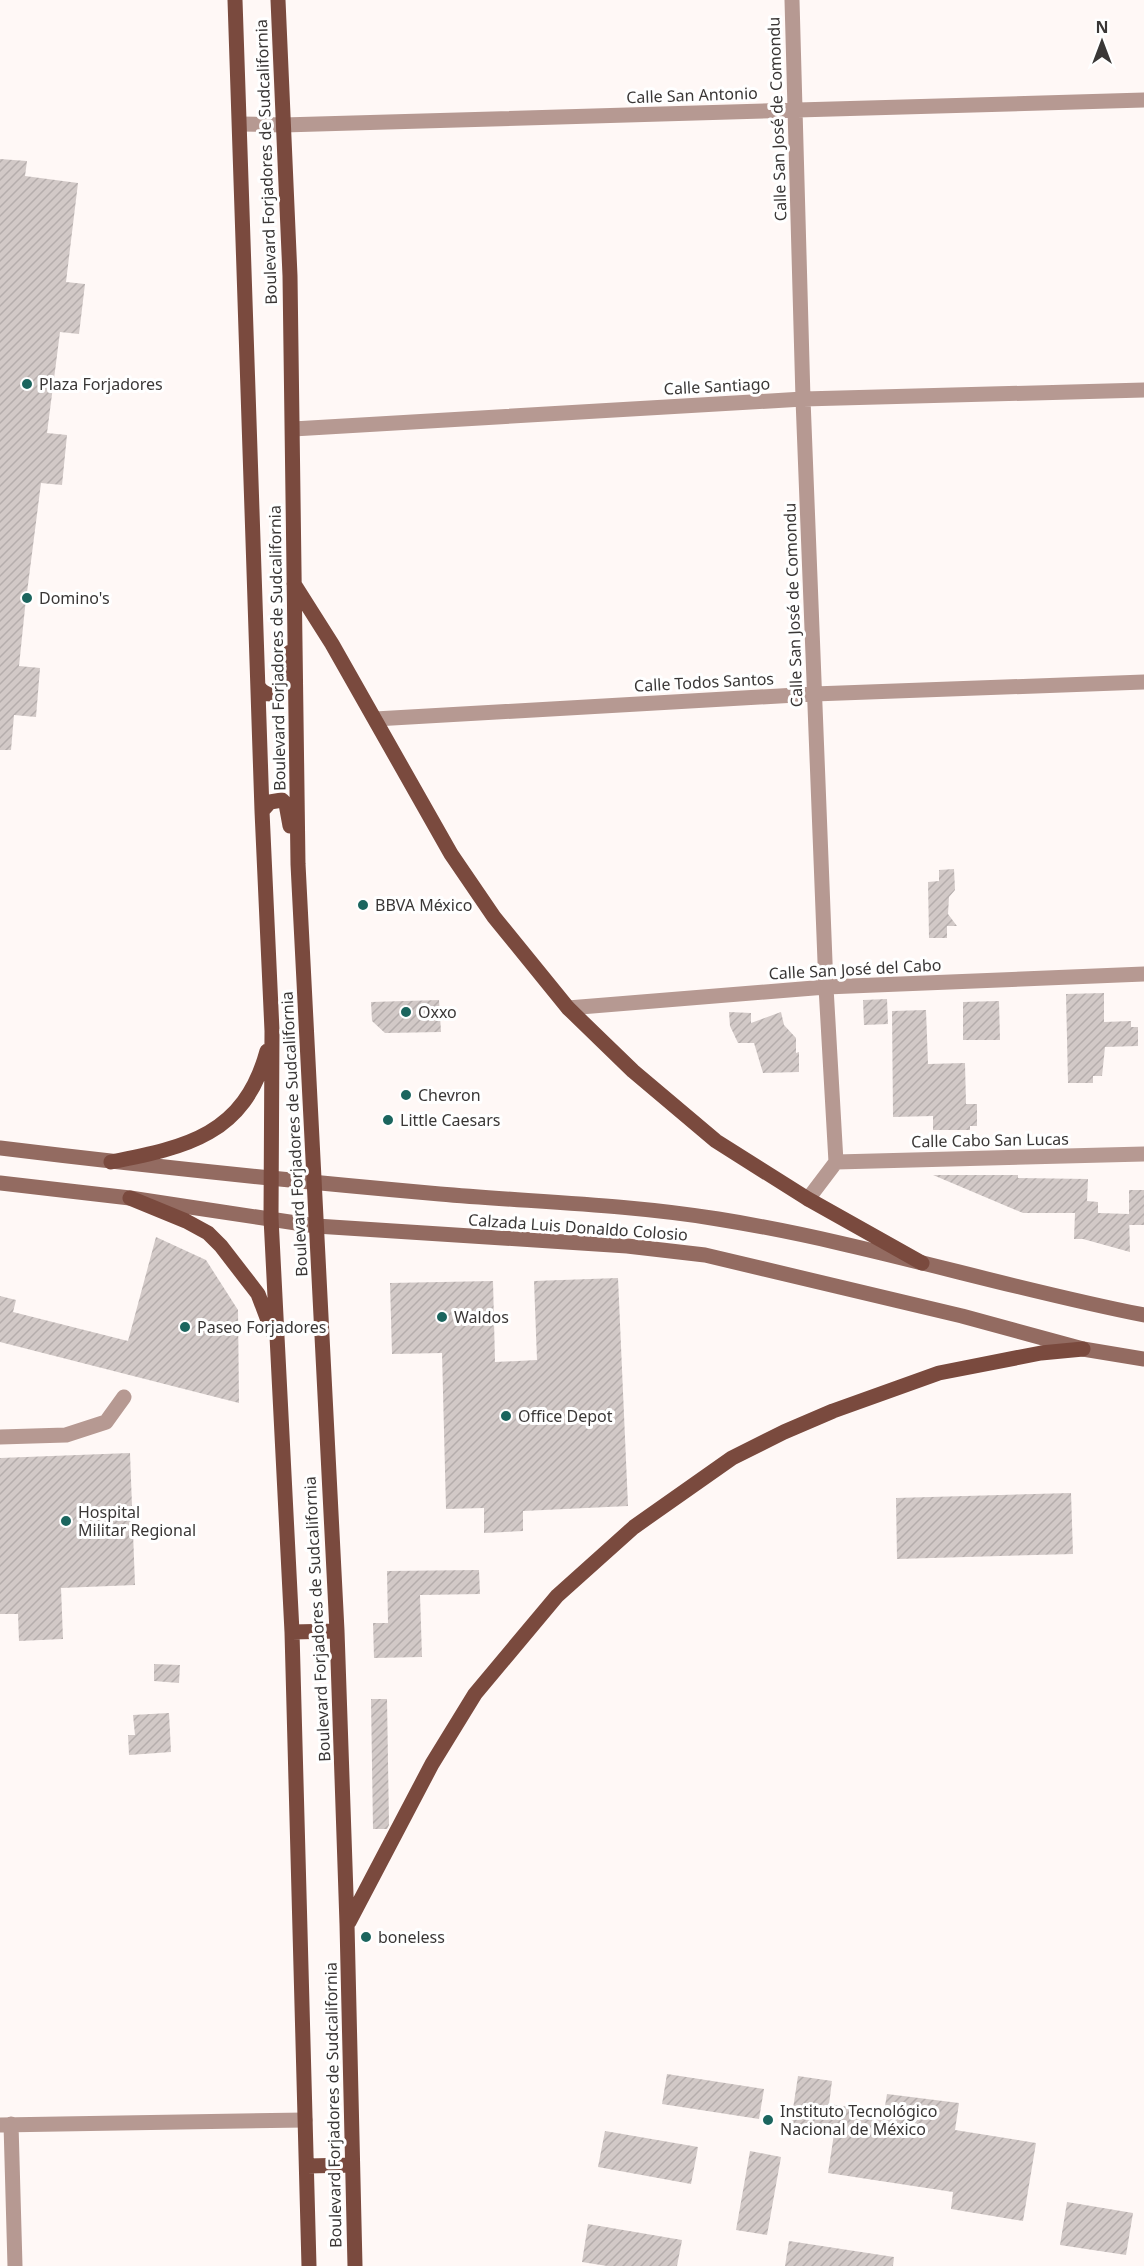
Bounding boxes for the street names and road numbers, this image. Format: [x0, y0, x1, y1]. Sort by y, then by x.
street label: Calle San José de Comondu [762, 17, 792, 221]
street label: Boulevard Forjadores de Sudcalifornia [250, 19, 282, 305]
street label: Calle San Antonio [626, 82, 758, 108]
street label: Calle Santiago [663, 372, 771, 400]
street label: Calle San José de Comondu [778, 503, 808, 707]
street label: Boulevard Forjadores de Sudcalifornia [264, 505, 290, 791]
street label: Calle Todos Santos [633, 667, 775, 697]
street label: Calle San José del Cabo [768, 953, 942, 985]
street label: Boulevard Forjadores de Sudcalifornia [276, 991, 312, 1277]
street label: Calle Cabo San Lucas [911, 1128, 1069, 1152]
street label: Calzada Luis Donaldo Colosio [467, 1208, 689, 1246]
street label: Boulevard Forjadores de Sudcalifornia [299, 1476, 335, 1762]
street label: Boulevard Forjadores de Sudcalifornia [320, 1962, 346, 2248]

